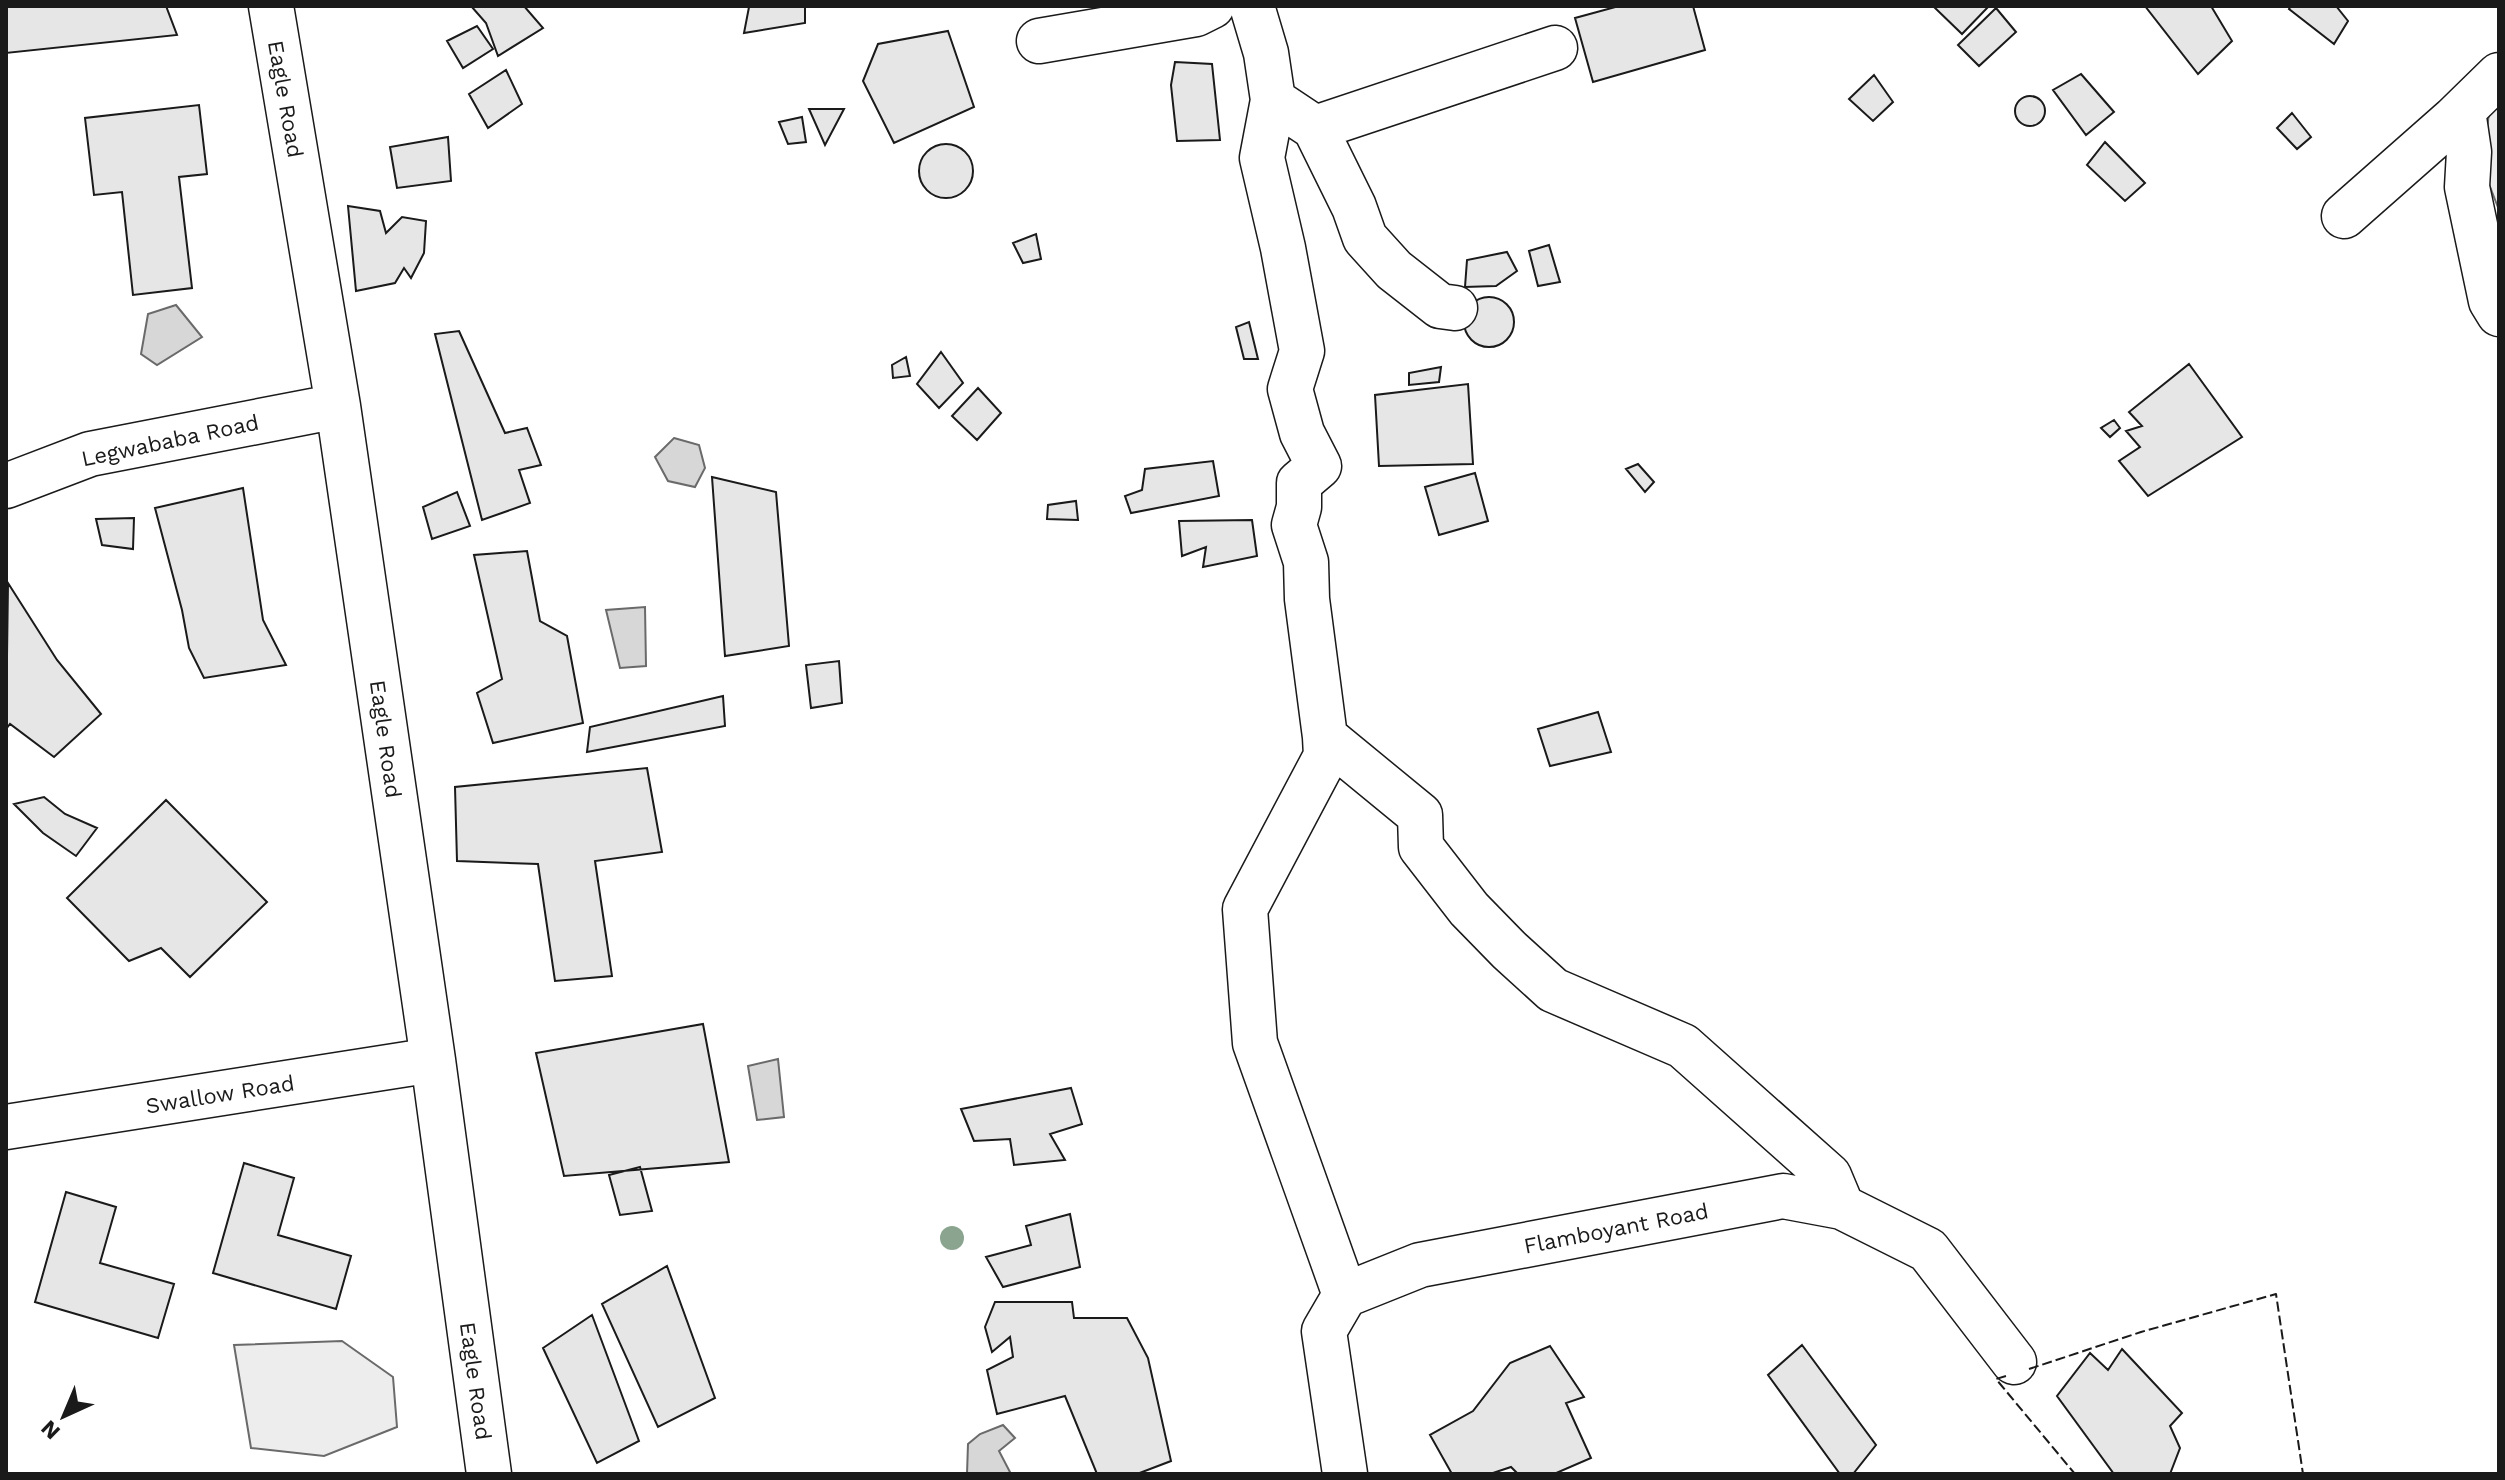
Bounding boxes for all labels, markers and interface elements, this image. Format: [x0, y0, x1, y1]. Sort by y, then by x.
street label: Eagle Road [263, 38, 308, 160]
street label: Legwababa Road [79, 409, 261, 472]
street label: Eagle Road [365, 678, 406, 800]
street label: Swallow Road [144, 1070, 296, 1119]
street label: Flamboyant Road [1522, 1198, 1711, 1259]
street label: Eagle Road [455, 1320, 496, 1442]
north arrow [24, 1376, 104, 1456]
text: N [36, 1415, 65, 1445]

